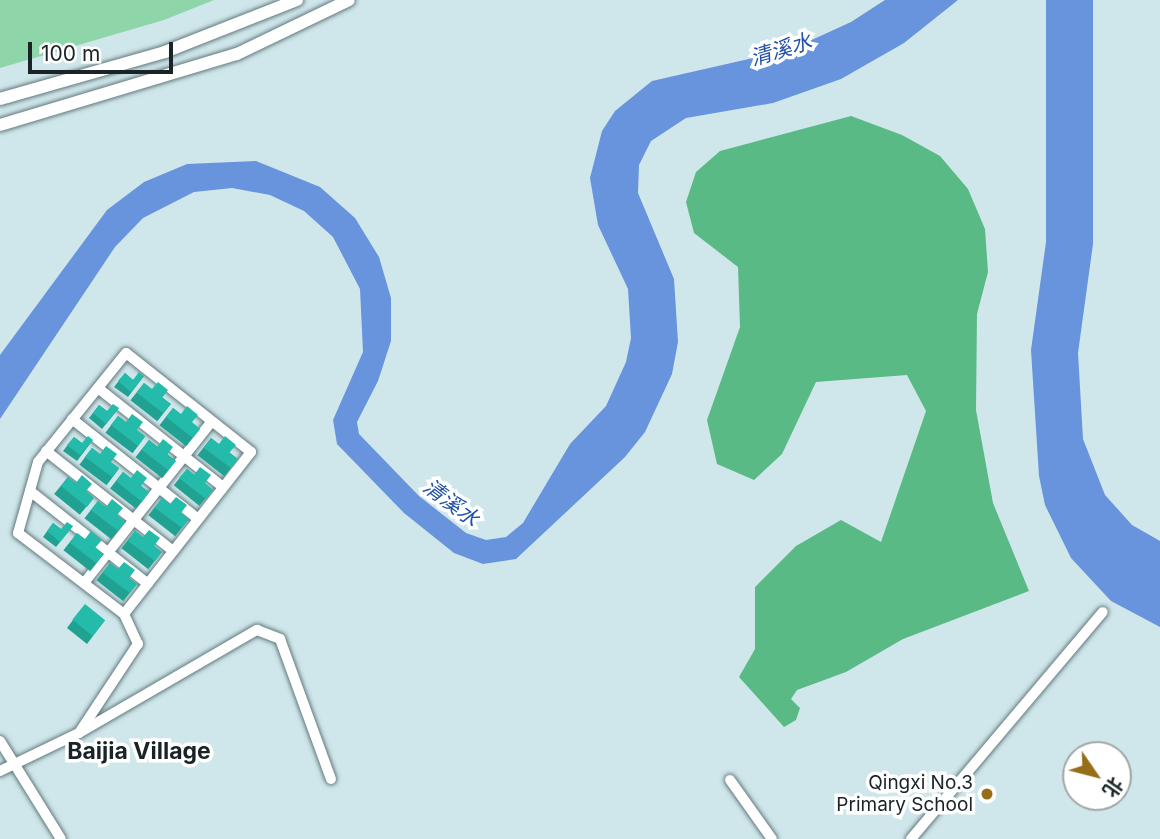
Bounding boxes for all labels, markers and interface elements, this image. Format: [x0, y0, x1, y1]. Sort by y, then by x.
scale bar [32, 28, 177, 72]
water label: 清溪水 [747, 29, 815, 71]
text: 100 m [41, 41, 100, 66]
water label: 清溪水 [418, 474, 484, 532]
district label: Baijia Village [67, 737, 211, 765]
north arrow [1062, 741, 1132, 811]
place label: Qingxi No.3 Primary School [836, 772, 973, 816]
text: 北 [1098, 773, 1128, 802]
marker: Qingxi No.3 Primary School [979, 786, 995, 802]

